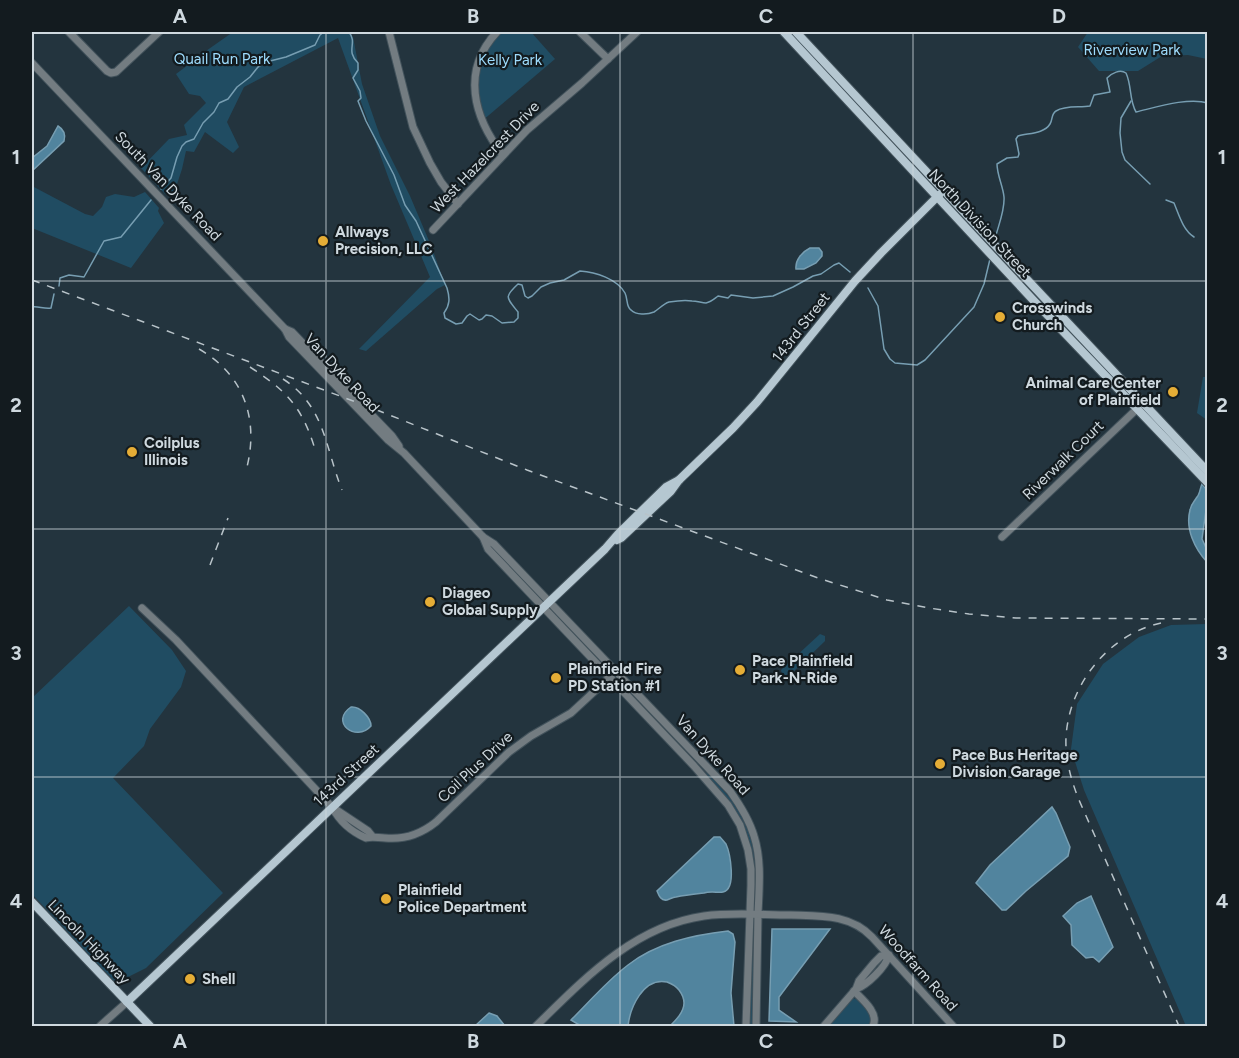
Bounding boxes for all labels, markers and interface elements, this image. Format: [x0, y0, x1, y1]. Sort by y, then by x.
text: A [173, 4, 188, 28]
text: B [467, 4, 479, 28]
text: C [759, 4, 773, 28]
text: D [1052, 4, 1066, 28]
park label: Riverview Park [1083, 41, 1181, 59]
park label: Quail Run Park [174, 50, 271, 68]
park label: Kelly Park [478, 51, 543, 69]
street label: West Hazelcrest Drive [427, 97, 543, 217]
street label: South Van Dyke Road [111, 127, 225, 245]
text: 1 [12, 145, 20, 169]
text: 1 [1218, 145, 1226, 169]
street label: North Division Street [925, 165, 1035, 281]
place label: Allways Precision, LLC [335, 223, 433, 258]
marker: Allways Precision, LLC [316, 234, 330, 248]
street label: 143rd Street [768, 288, 834, 365]
place label: Crosswinds Church [1012, 299, 1092, 334]
marker: Crosswinds Church [993, 310, 1007, 324]
street label: Van Dyke Road [301, 330, 383, 416]
place label: Animal Care Center of Plainfield [1025, 374, 1161, 409]
marker: Animal Care Center of Plainfield [1166, 385, 1180, 399]
text: 2 [10, 393, 22, 417]
text: 2 [1216, 393, 1228, 417]
street label: Riverwalk Court [1019, 417, 1108, 503]
place label: Coilplus Illinois [144, 434, 199, 469]
marker: Coilplus Illinois [125, 445, 139, 459]
place label: Diageo Global Supply [442, 584, 538, 619]
marker: Diageo Global Supply [423, 595, 437, 609]
text: 3 [10, 641, 22, 665]
text: 3 [1216, 641, 1228, 665]
place label: Pace Plainfield Park-N-Ride [752, 652, 853, 687]
place label: Plainfield Fire PD Station #1 [568, 660, 662, 695]
marker: Pace Plainfield Park-N-Ride [733, 663, 747, 677]
marker: Plainfield Fire PD Station #1 [549, 671, 563, 685]
street label: Van Dyke Road [672, 711, 754, 799]
street label: Coil Plus Drive [434, 728, 516, 806]
street label: 143rd Street [309, 740, 383, 810]
place label: Pace Bus Heritage Division Garage [952, 746, 1078, 781]
marker: Pace Bus Heritage Division Garage [933, 757, 947, 771]
place label: Plainfield Police Department [398, 881, 527, 916]
text: 4 [10, 889, 23, 913]
text: 4 [1216, 889, 1229, 913]
marker: Plainfield Police Department [379, 892, 393, 906]
street label: Lincoln Highway [44, 896, 134, 988]
street label: Woodfarm Road [875, 921, 961, 1015]
place label: Shell [202, 970, 235, 988]
marker: Shell [183, 972, 197, 986]
text: A [173, 1029, 188, 1053]
text: B [467, 1029, 479, 1053]
text: C [759, 1029, 773, 1053]
text: D [1052, 1029, 1066, 1053]

